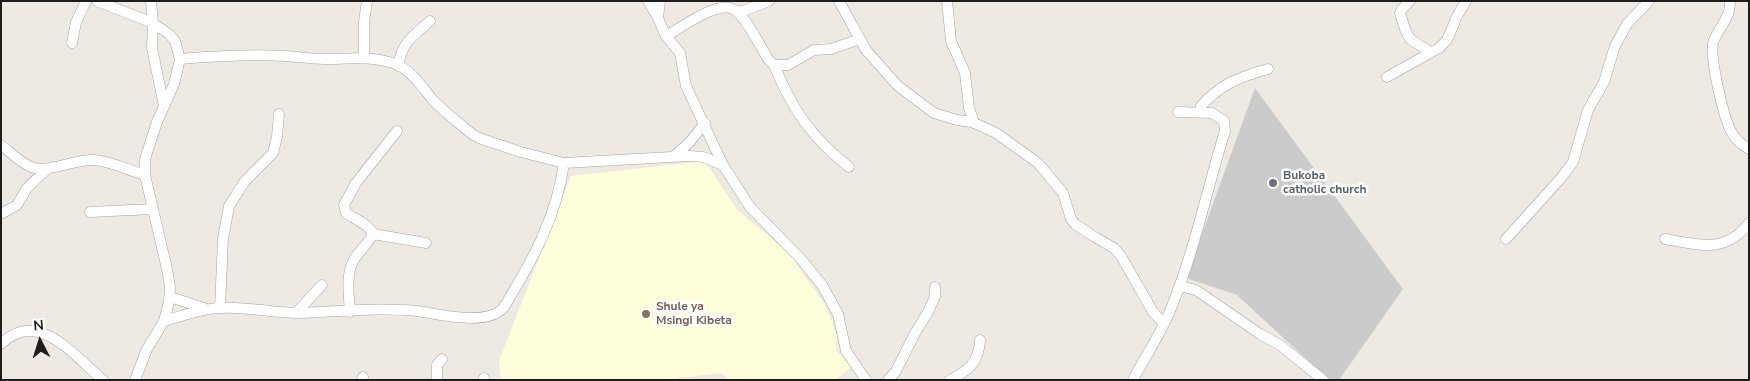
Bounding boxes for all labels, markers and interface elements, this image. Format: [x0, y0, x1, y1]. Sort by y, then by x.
place label: Bukoba catholic church [1283, 169, 1366, 197]
marker: Bukoba catholic church [1267, 177, 1279, 189]
place label: Shule ya Msingi Kibeta [656, 300, 732, 328]
marker: Shule ya Msingi Kibeta [640, 308, 652, 320]
north arrow [15, 316, 65, 366]
text: N [33, 316, 45, 335]

